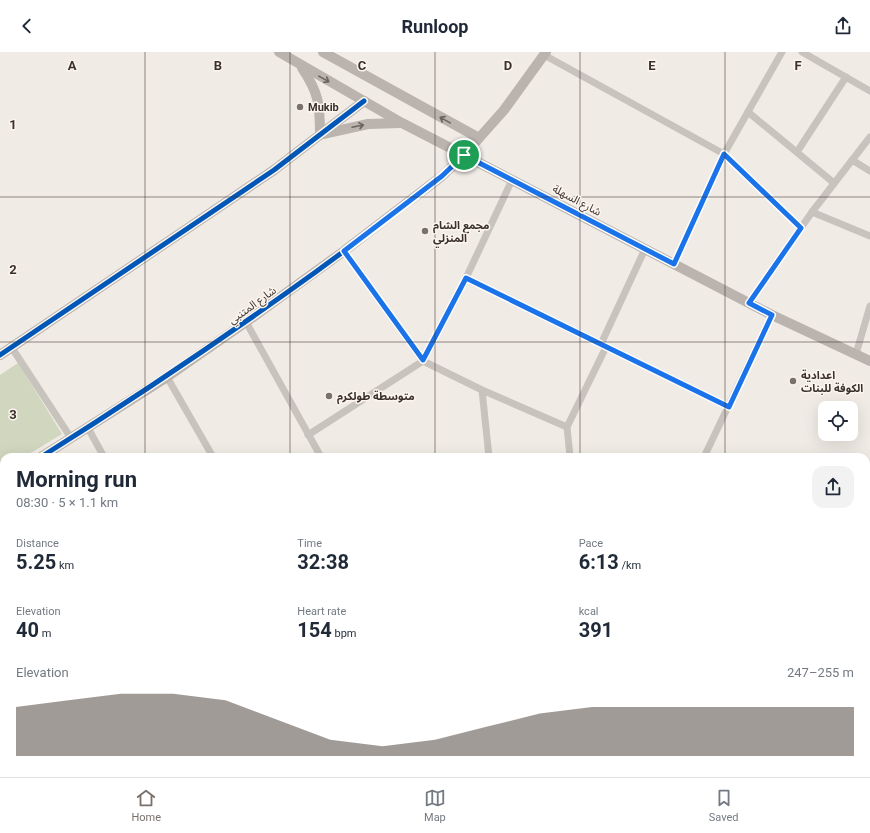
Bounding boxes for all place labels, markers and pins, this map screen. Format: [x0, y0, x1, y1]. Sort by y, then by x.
place label: Mukib [308, 101, 339, 114]
marker: Mukib [295, 102, 305, 112]
pin [447, 138, 481, 172]
place label: مجمع الشام المنزلي [433, 219, 489, 248]
marker: مجمع الشام المنزلي [420, 226, 430, 236]
place label: اعدادية الكوفة للبنات [801, 369, 863, 395]
marker: اعدادية الكوفة للبنات [788, 376, 798, 386]
place label: متوسطة طولكرم [337, 390, 415, 405]
marker: متوسطة طولكرم [324, 391, 334, 401]

